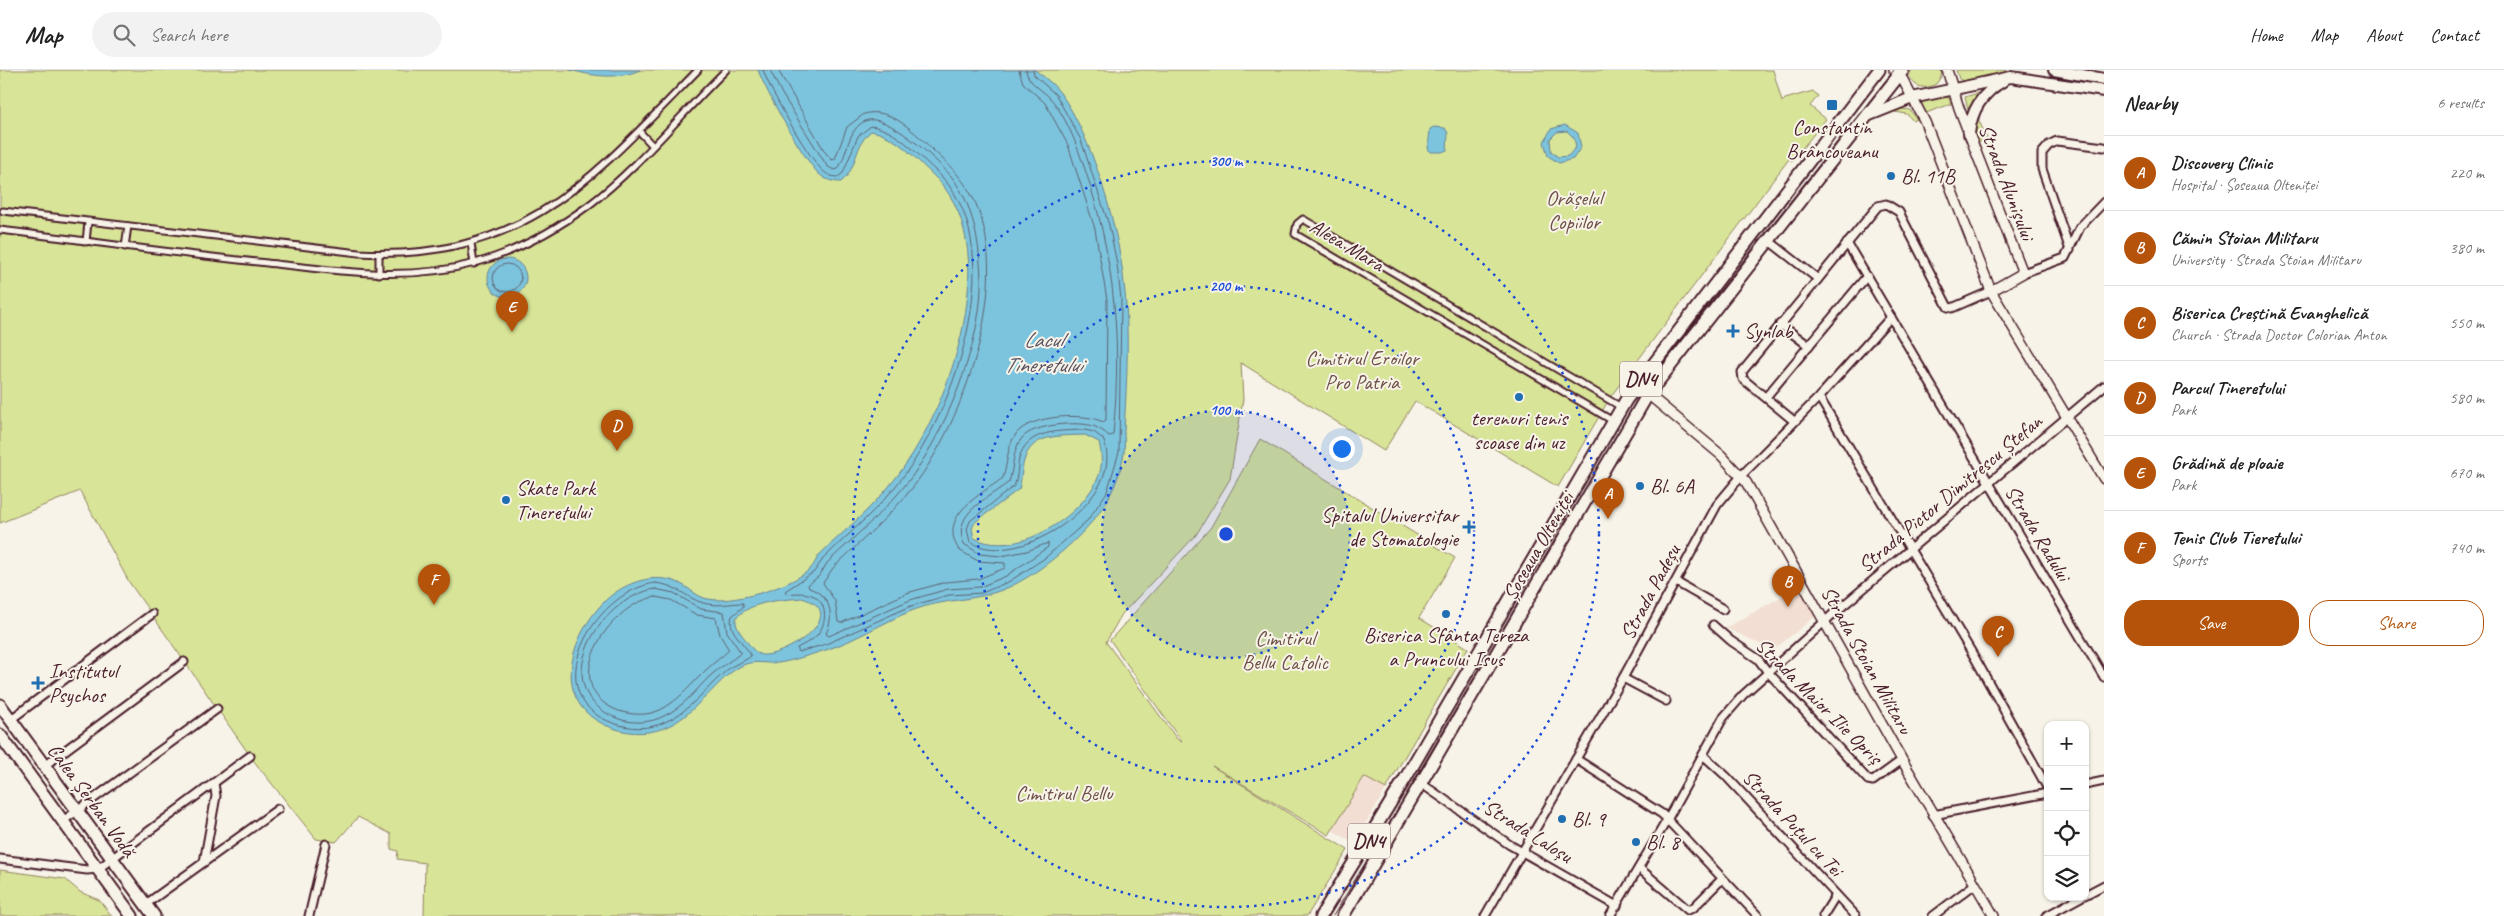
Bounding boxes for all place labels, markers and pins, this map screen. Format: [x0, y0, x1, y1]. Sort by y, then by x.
marker: Constantin Brâncoveanu [1825, 98, 1839, 112]
place label: Constantin Brâncoveanu [1786, 114, 1879, 164]
place label: Bl. 11B [1901, 163, 1957, 189]
marker: Bl. 11B [1885, 170, 1897, 182]
pin: E [496, 291, 528, 332]
place label: Synlab [1744, 318, 1794, 344]
marker: Synlab [1726, 324, 1740, 338]
marker: terenuri tenis scoase din uz [1513, 391, 1525, 403]
place label: terenuri tenis scoase din uz [1471, 405, 1569, 455]
pin: D [601, 410, 633, 451]
place label: Bl. 6A [1650, 473, 1695, 499]
place label: Skate Park Tineretului [516, 475, 597, 525]
pin: A [1592, 478, 1624, 519]
marker: Bl. 6A [1634, 480, 1646, 492]
marker: Skate Park Tineretului [500, 494, 512, 506]
place label: Spitalul Universitar de Stomatologie [1321, 502, 1460, 552]
marker: Spitalul Universitar de Stomatologie [1462, 520, 1476, 534]
centre of rings [1217, 525, 1235, 543]
pin: F [418, 564, 450, 605]
pin: B [1772, 566, 1804, 607]
marker: Biserica Sfânta Tereza a Pruncului Isus [1440, 608, 1452, 620]
pin: C [1982, 616, 2014, 657]
place label: Biserica Sfânta Tereza a Pruncului Isus [1364, 622, 1530, 672]
place label: Institutul Psychos [49, 658, 121, 708]
marker: Institutul Psychos [31, 676, 45, 690]
place label: Bl. 9 [1572, 806, 1607, 832]
marker: Bl. 9 [1556, 813, 1568, 825]
place label: Bl. 8 [1646, 829, 1682, 855]
marker: Bl. 8 [1630, 836, 1642, 848]

